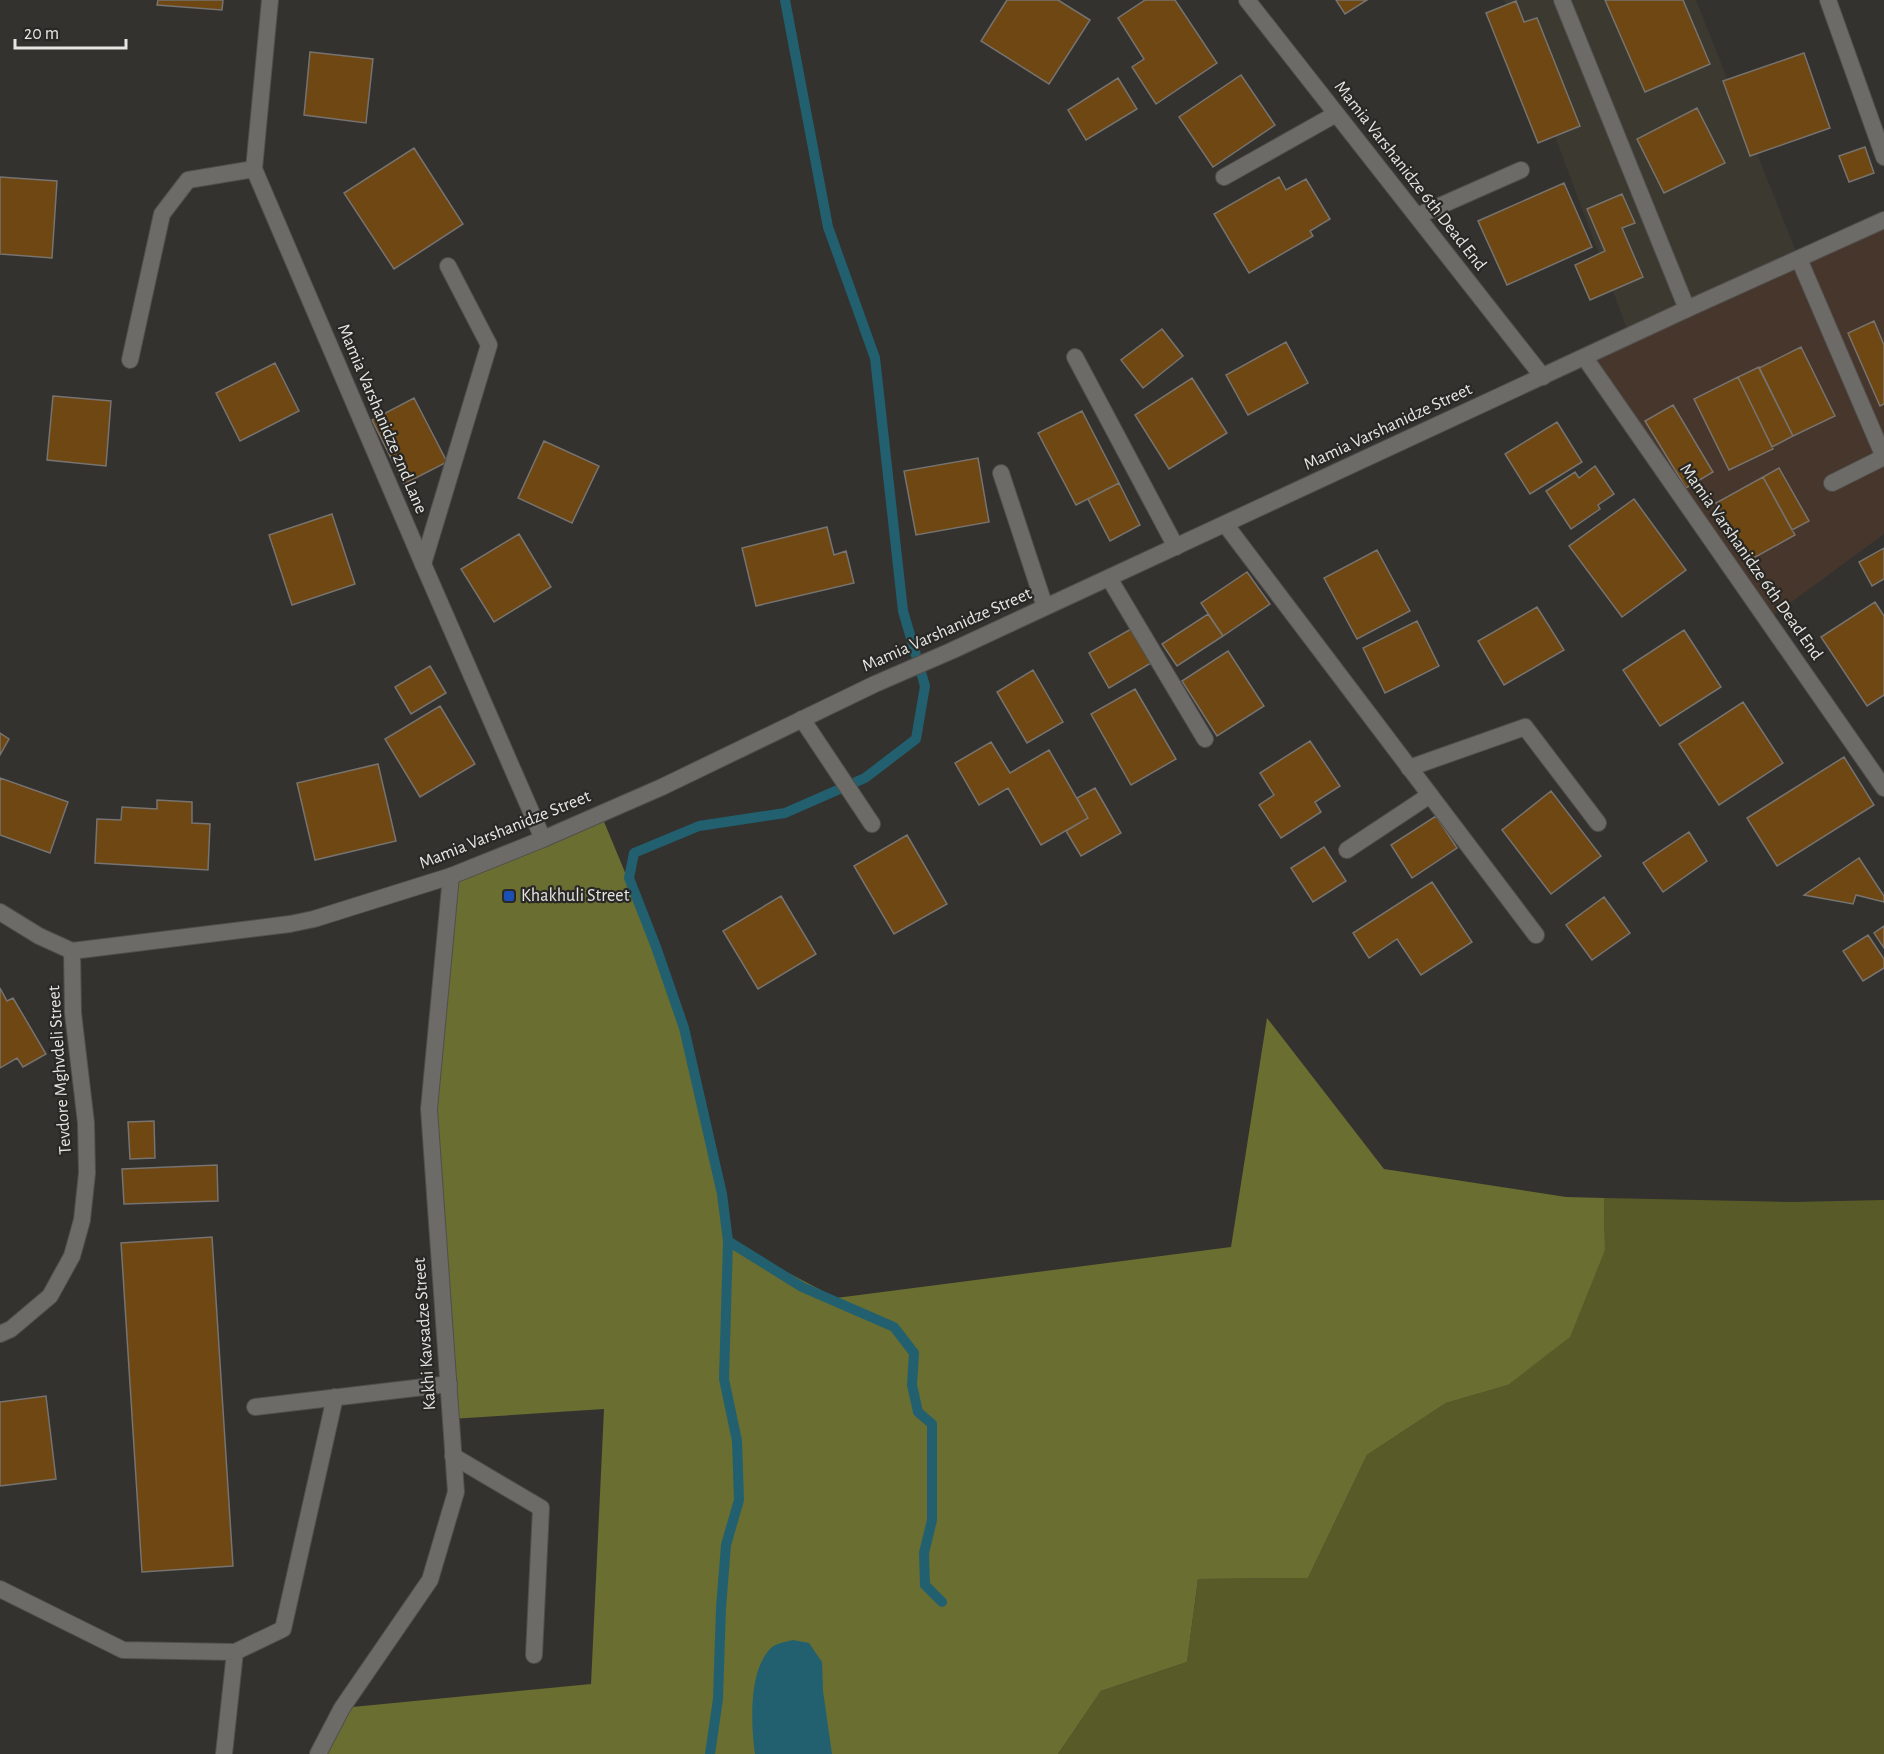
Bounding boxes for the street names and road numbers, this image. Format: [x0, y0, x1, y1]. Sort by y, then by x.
street label: Mamia Varshanidze 6th Dead End [1331, 78, 1489, 274]
street label: Mamia Varshanidze 2nd Lane [334, 322, 430, 516]
street label: Mamia Varshanidze Street [1301, 380, 1475, 474]
street label: Mamia Varshanidze 6th Dead End [1676, 461, 1826, 663]
street label: Mamia Varshanidze Street [860, 584, 1035, 675]
street label: Mamia Varshanidze Street [417, 787, 594, 873]
street label: Tevdore Mghvdeli Street [45, 985, 75, 1155]
street label: Kakhi Kavsadze Street [411, 1257, 439, 1411]

